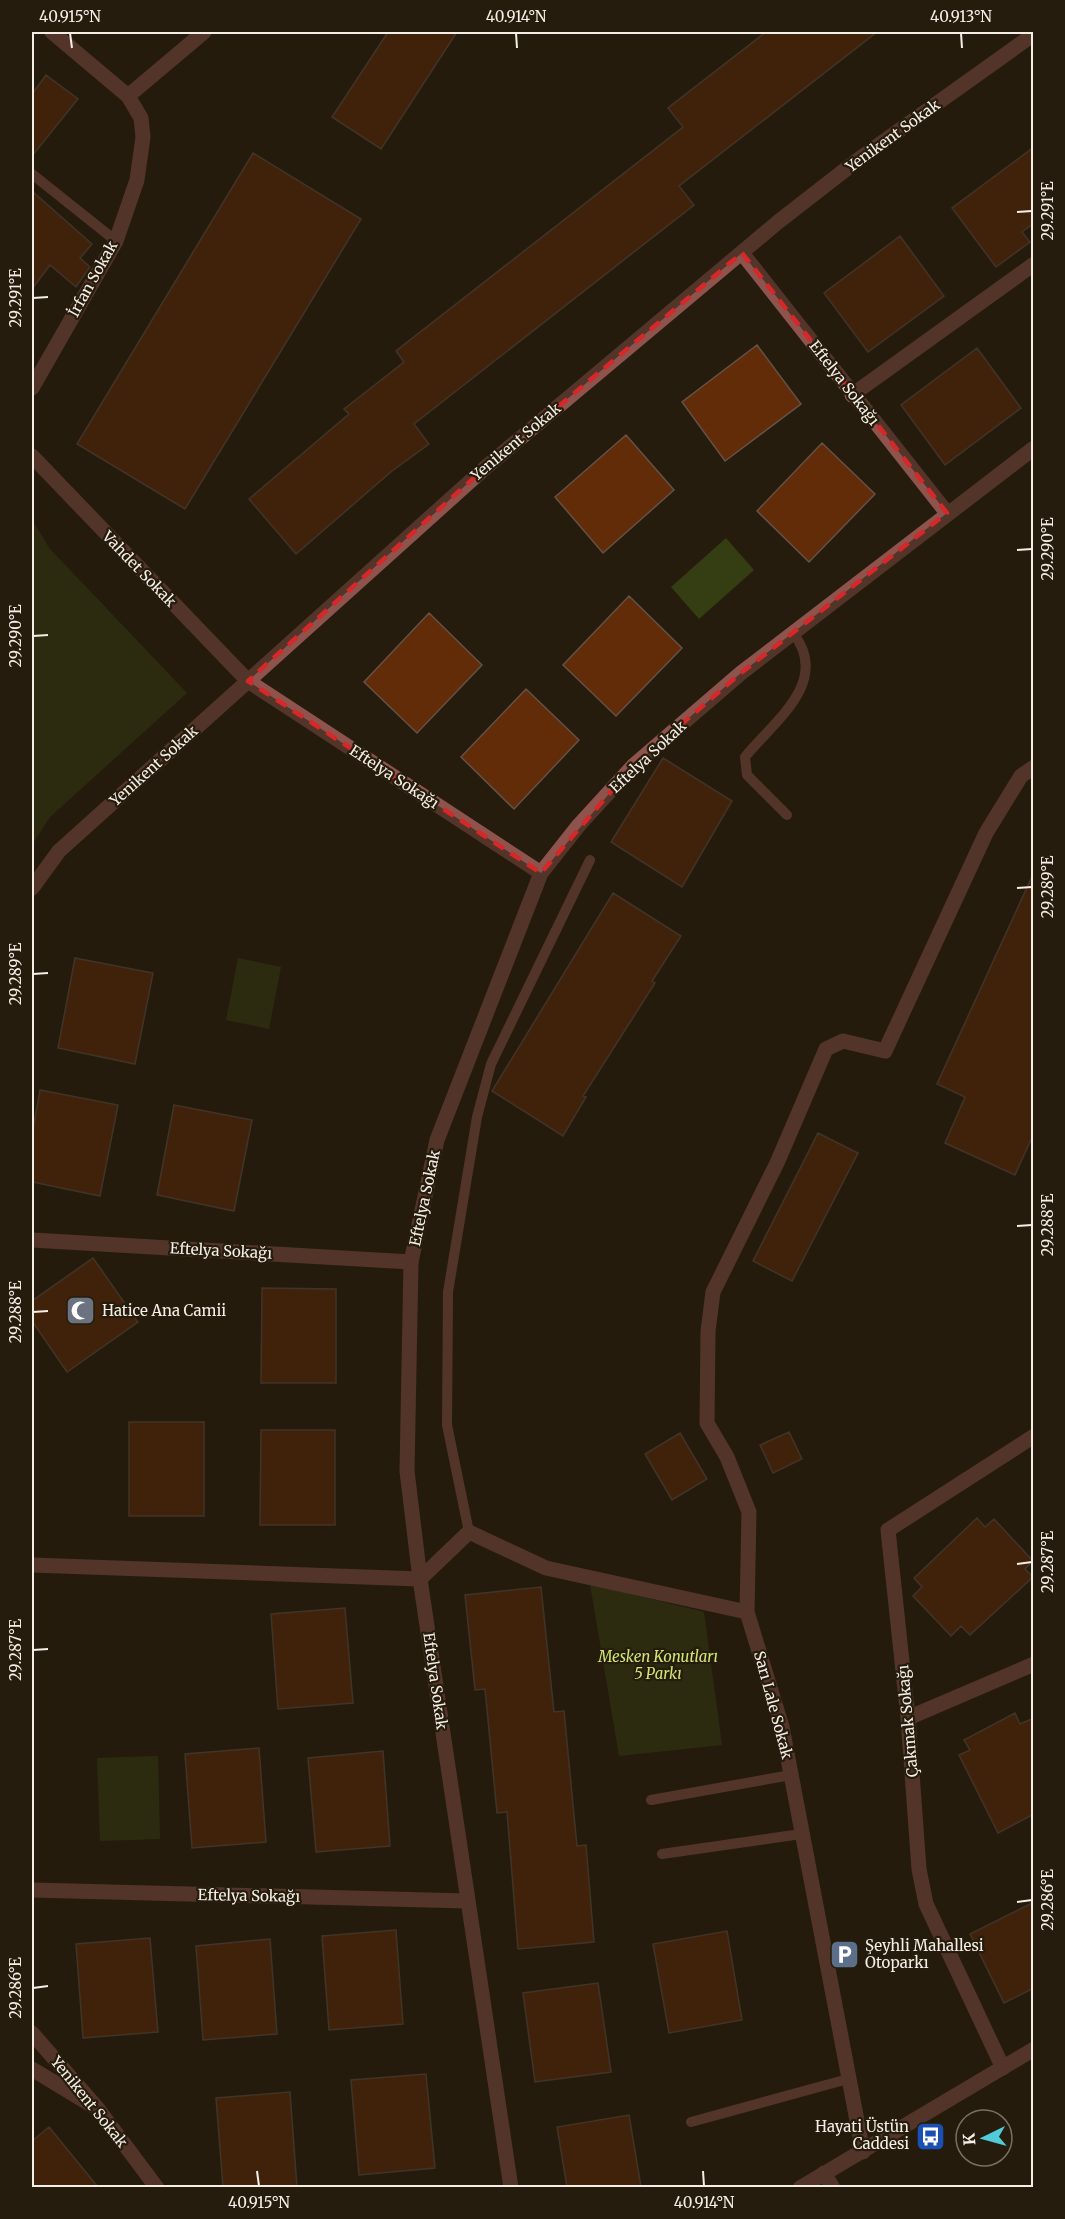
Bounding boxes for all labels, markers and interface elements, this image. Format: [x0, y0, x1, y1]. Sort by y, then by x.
text: 40.915°N [39, 7, 101, 26]
text: 40.914°N [486, 7, 547, 26]
text: 40.913°N [930, 7, 992, 26]
street label: Yenikent Sokak [841, 95, 944, 177]
text: 29.291°E [1038, 181, 1057, 241]
street label: İrfan Sokak [64, 237, 121, 320]
text: 29.291°E [6, 268, 25, 328]
street label: Eftelya Sokağı [805, 336, 884, 429]
street label: Yenikent Sokak [466, 398, 565, 485]
text: 29.290°E [1038, 517, 1057, 581]
street label: Vahdet Sokak [98, 526, 181, 611]
text: 29.290°E [6, 604, 25, 668]
street label: Eftelya Sokak [605, 716, 690, 797]
street label: Yenikent Sokak [105, 721, 202, 811]
street label: Eftelya Sokağı [346, 741, 443, 813]
text: 29.289°E [1038, 855, 1057, 918]
text: 29.289°E [6, 942, 25, 1005]
street label: Eftelya Sokak [405, 1148, 444, 1248]
text: 29.288°E [1038, 1193, 1057, 1256]
street label: Eftelya Sokağı [169, 1238, 273, 1263]
text: 29.288°E [6, 1280, 25, 1343]
mosque icon: Hatice Ana Camii [65, 1295, 97, 1327]
place label: Hatice Ana Camii [102, 1301, 226, 1320]
text: 29.287°E [1038, 1530, 1057, 1593]
text: 29.287°E [6, 1618, 25, 1681]
street label: Eftelya Sokak [419, 1631, 452, 1731]
park label: Mesken Konutları 5 Parkı [597, 1647, 718, 1683]
street label: Sarı Lale Sokak [750, 1649, 797, 1761]
street label: Çakmak Sokağı [893, 1664, 922, 1778]
text: 29.286°E [1038, 1869, 1057, 1931]
street label: Eftelya Sokağı [198, 1885, 301, 1906]
place label: Şeyhli Mahallesi Otoparkı [865, 1936, 984, 1972]
parking icon: Şeyhli Mahallesi Otoparkı [828, 1939, 860, 1971]
text: 29.286°E [6, 1957, 25, 2019]
street label: Yenikent Sokak [46, 2052, 132, 2151]
north arrow [954, 2108, 1014, 2168]
place label: Hayati Üstün Caddesi [815, 2116, 909, 2153]
bus stop icon: Hayati Üstün Caddesi [914, 2120, 946, 2152]
text: K [959, 2132, 980, 2146]
text: 40.915°N [228, 2193, 290, 2212]
text: 40.914°N [674, 2193, 735, 2212]

